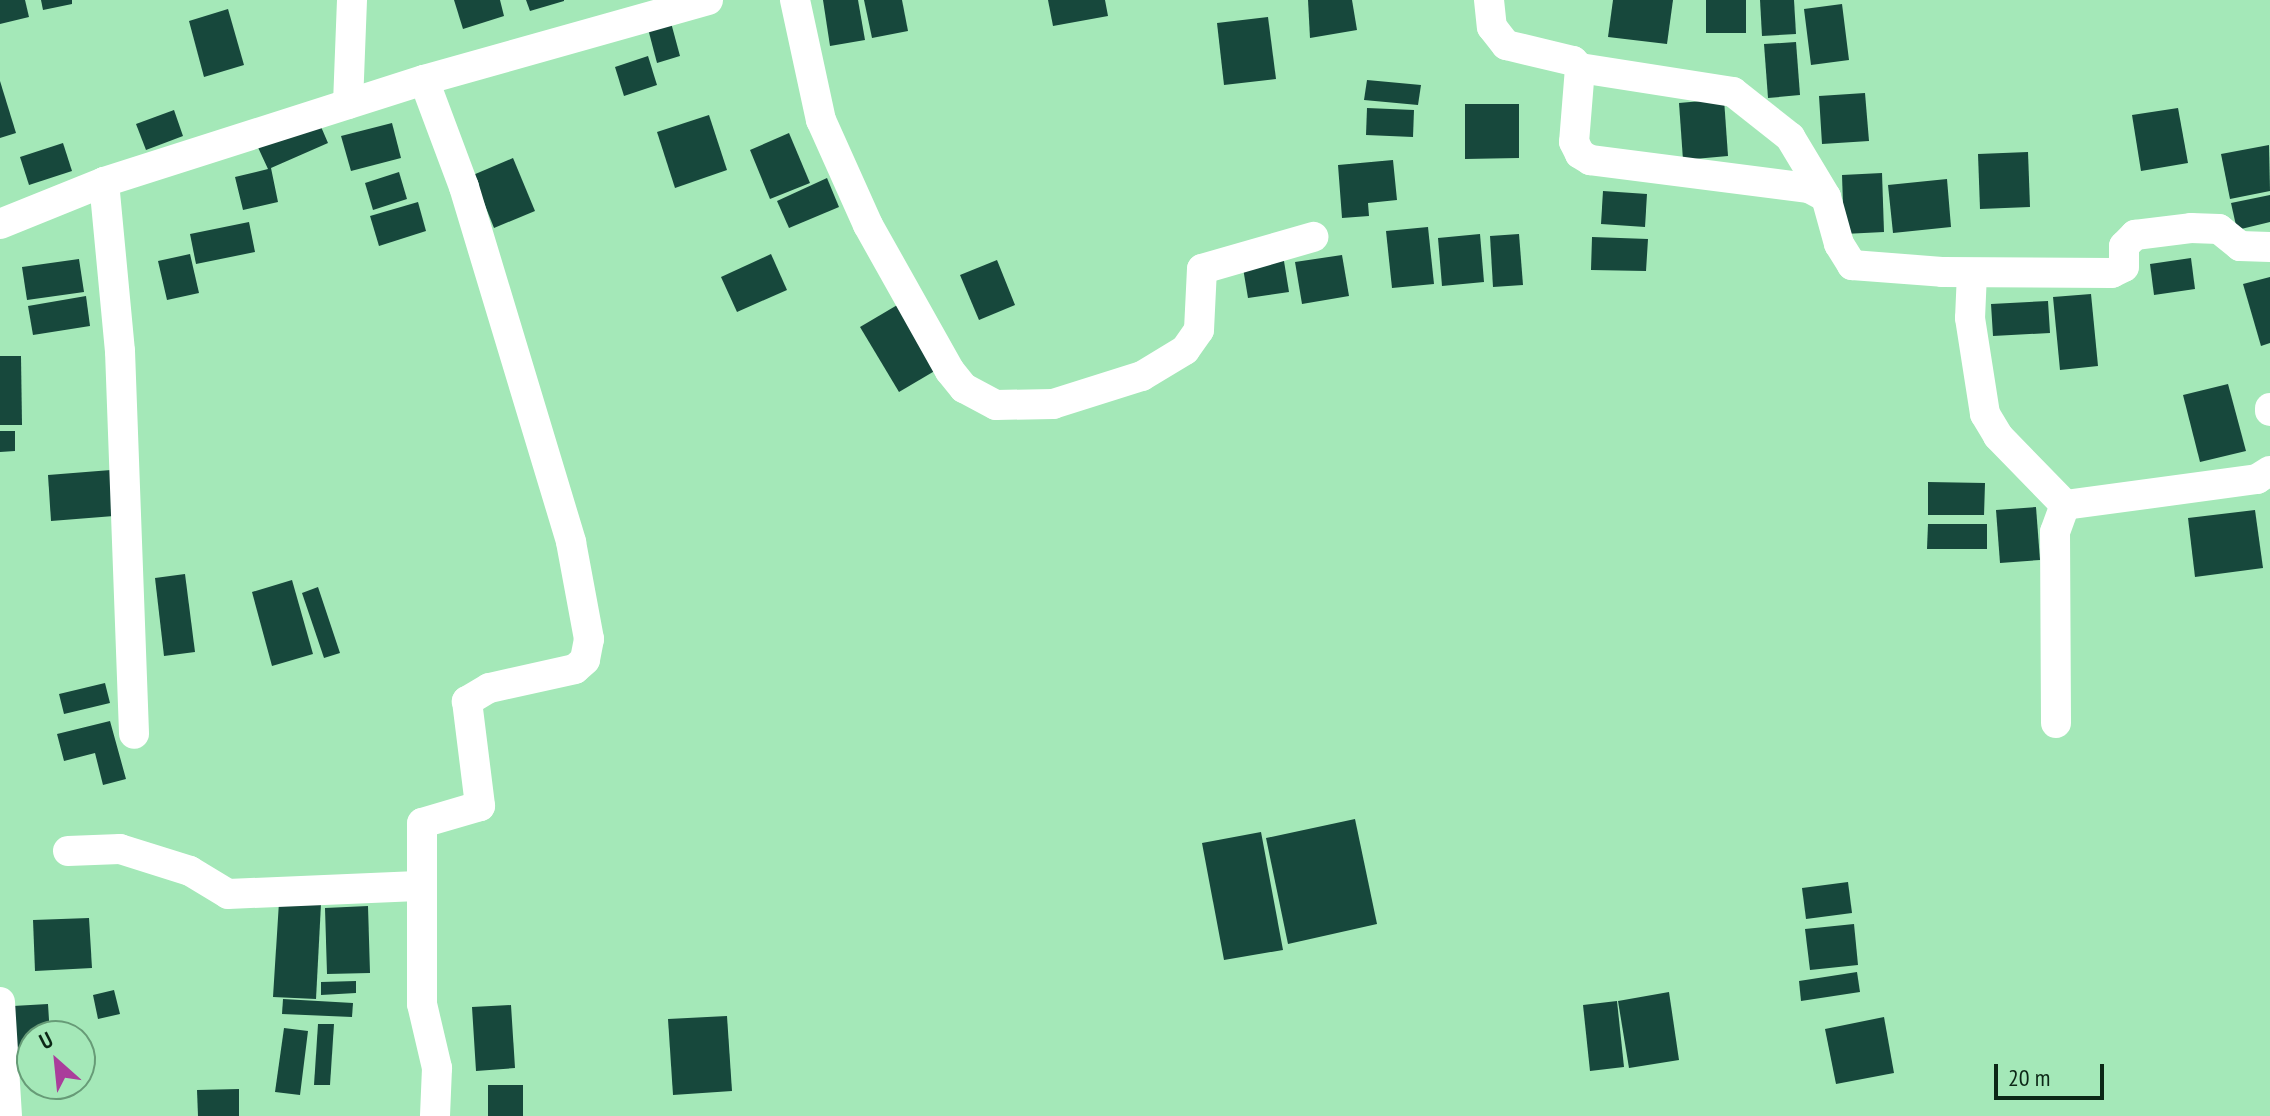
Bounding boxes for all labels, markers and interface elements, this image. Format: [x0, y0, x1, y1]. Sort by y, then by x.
north arrow [16, 1020, 96, 1100]
text: U [35, 1025, 57, 1055]
scale bar [1998, 1048, 2108, 1098]
text: 20 m [2008, 1062, 2050, 1093]

